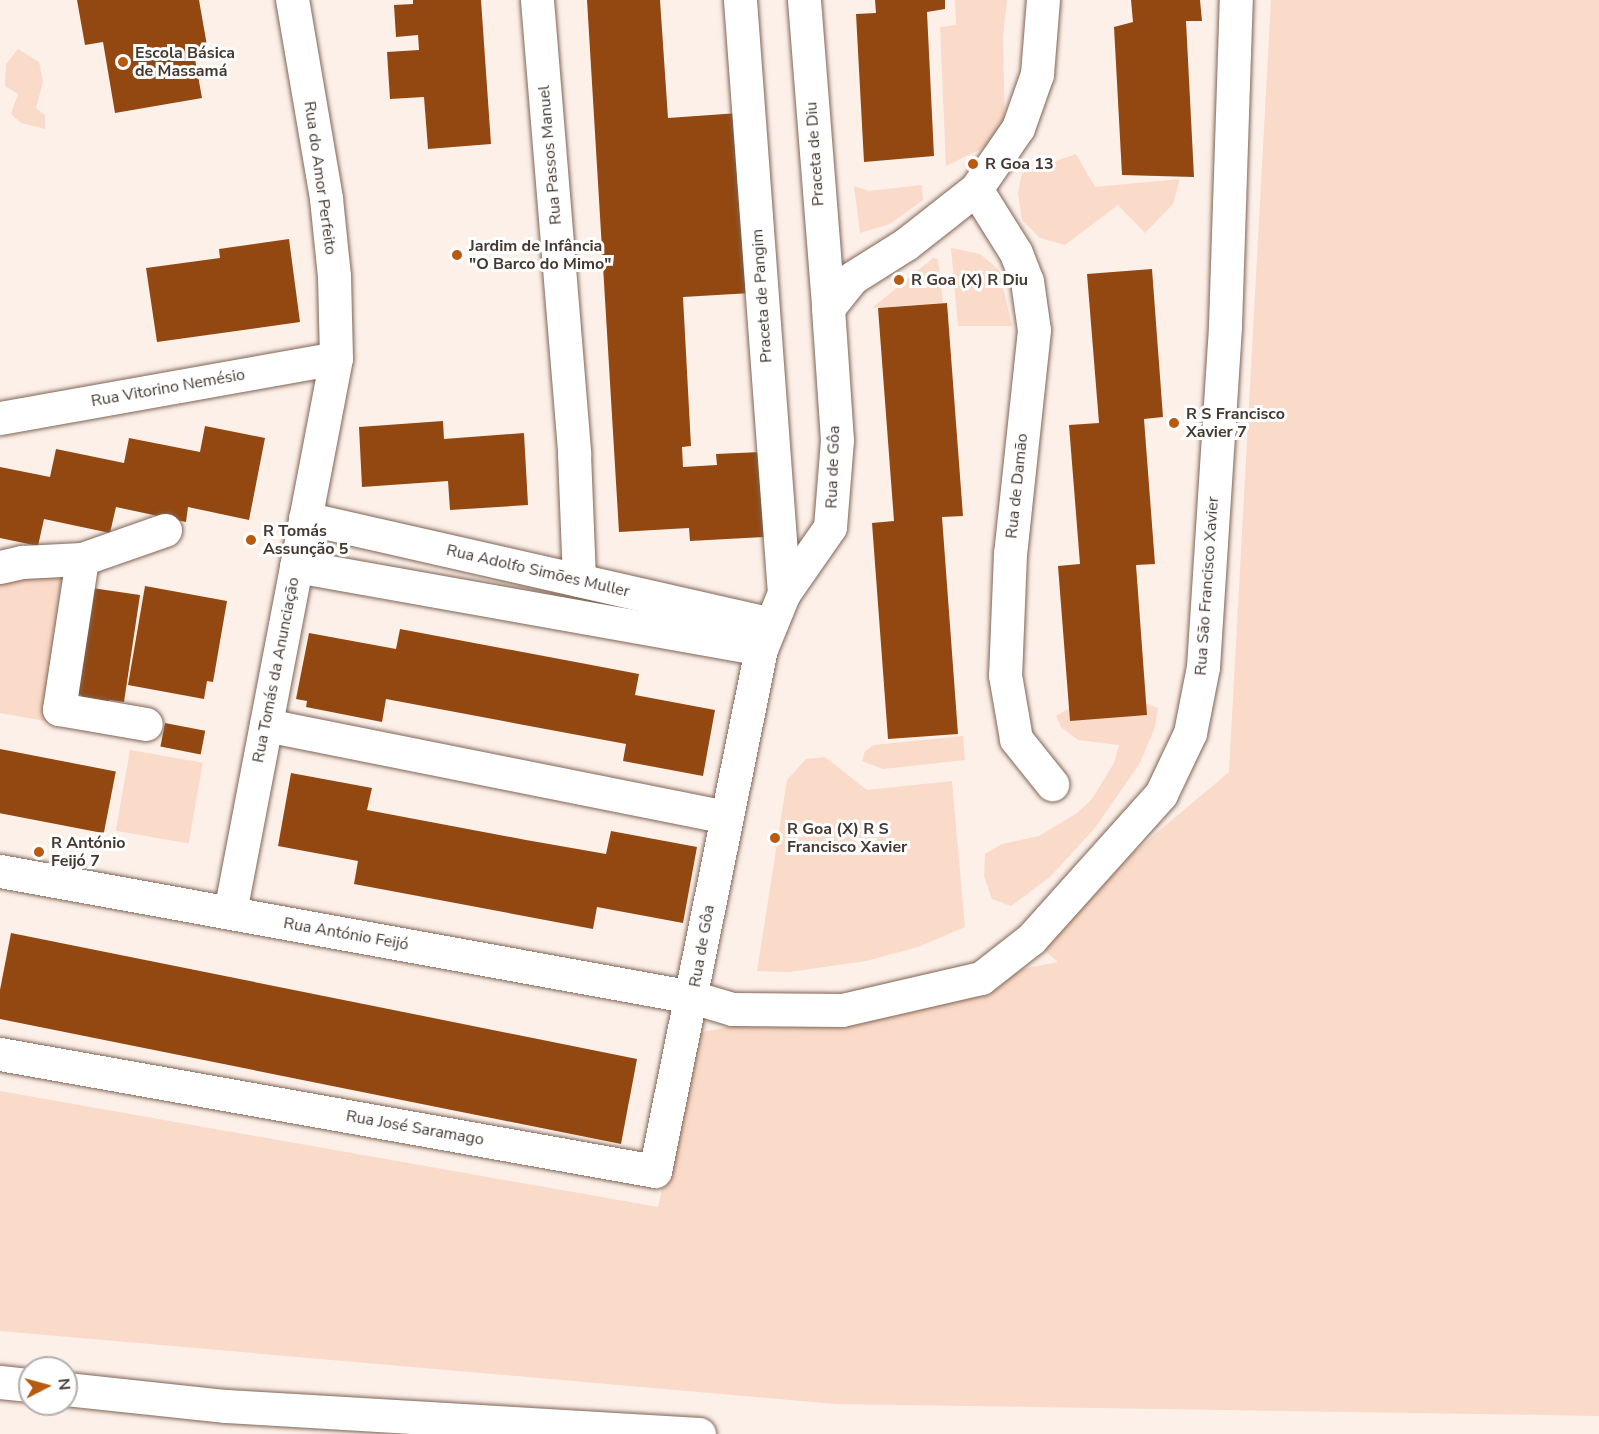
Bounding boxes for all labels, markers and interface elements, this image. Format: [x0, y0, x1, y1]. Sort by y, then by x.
place label: Escola Básica de Massamá [135, 43, 235, 81]
marker: Escola Básica de Massamá [116, 55, 130, 69]
street label: Rua Passos Manuel [534, 84, 566, 226]
street label: Rua do Amor Perfeito [300, 100, 340, 256]
street label: Praceta de Diu [802, 101, 828, 207]
place label: R Goa 13 [985, 154, 1054, 174]
marker: R Goa 13 [966, 157, 980, 171]
street label: Praceta de Pangim [748, 228, 776, 364]
place label: Jardim de Infância "O Barco do Mimo" [469, 236, 611, 274]
marker: Jardim de Infância "O Barco do Mimo" [450, 248, 464, 262]
place label: R Goa (X) R Diu [911, 270, 1028, 290]
marker: R Goa (X) R Diu [892, 273, 906, 287]
street label: Rua Vitorino Nemésio [90, 365, 246, 411]
place label: R S Francisco Xavier 7 [1186, 404, 1285, 442]
marker: R S Francisco Xavier 7 [1167, 416, 1181, 430]
street label: Rua de Gôa [822, 425, 844, 509]
street label: Rua de Damão [1002, 432, 1032, 540]
street label: Rua São Francisco Xavier [1191, 496, 1223, 676]
place label: R Tomás Assunção 5 [263, 521, 348, 559]
marker: R Tomás Assunção 5 [244, 533, 258, 547]
street label: Rua Adolfo Simões Muller [444, 541, 632, 601]
street label: Rua Tomás da Anunciação [249, 576, 303, 764]
place label: R Goa (X) R S Francisco Xavier [787, 819, 907, 857]
marker: R Goa (X) R S Francisco Xavier [768, 831, 782, 845]
place label: R António Feijó 7 [51, 833, 125, 871]
marker: R António Feijó 7 [32, 845, 46, 859]
street label: Rua de Gôa [685, 903, 719, 989]
street label: Rua António Feijó [282, 914, 410, 954]
street label: Rua José Saramago [345, 1106, 485, 1150]
north arrow [18, 1356, 78, 1416]
text: N [52, 1377, 75, 1391]

